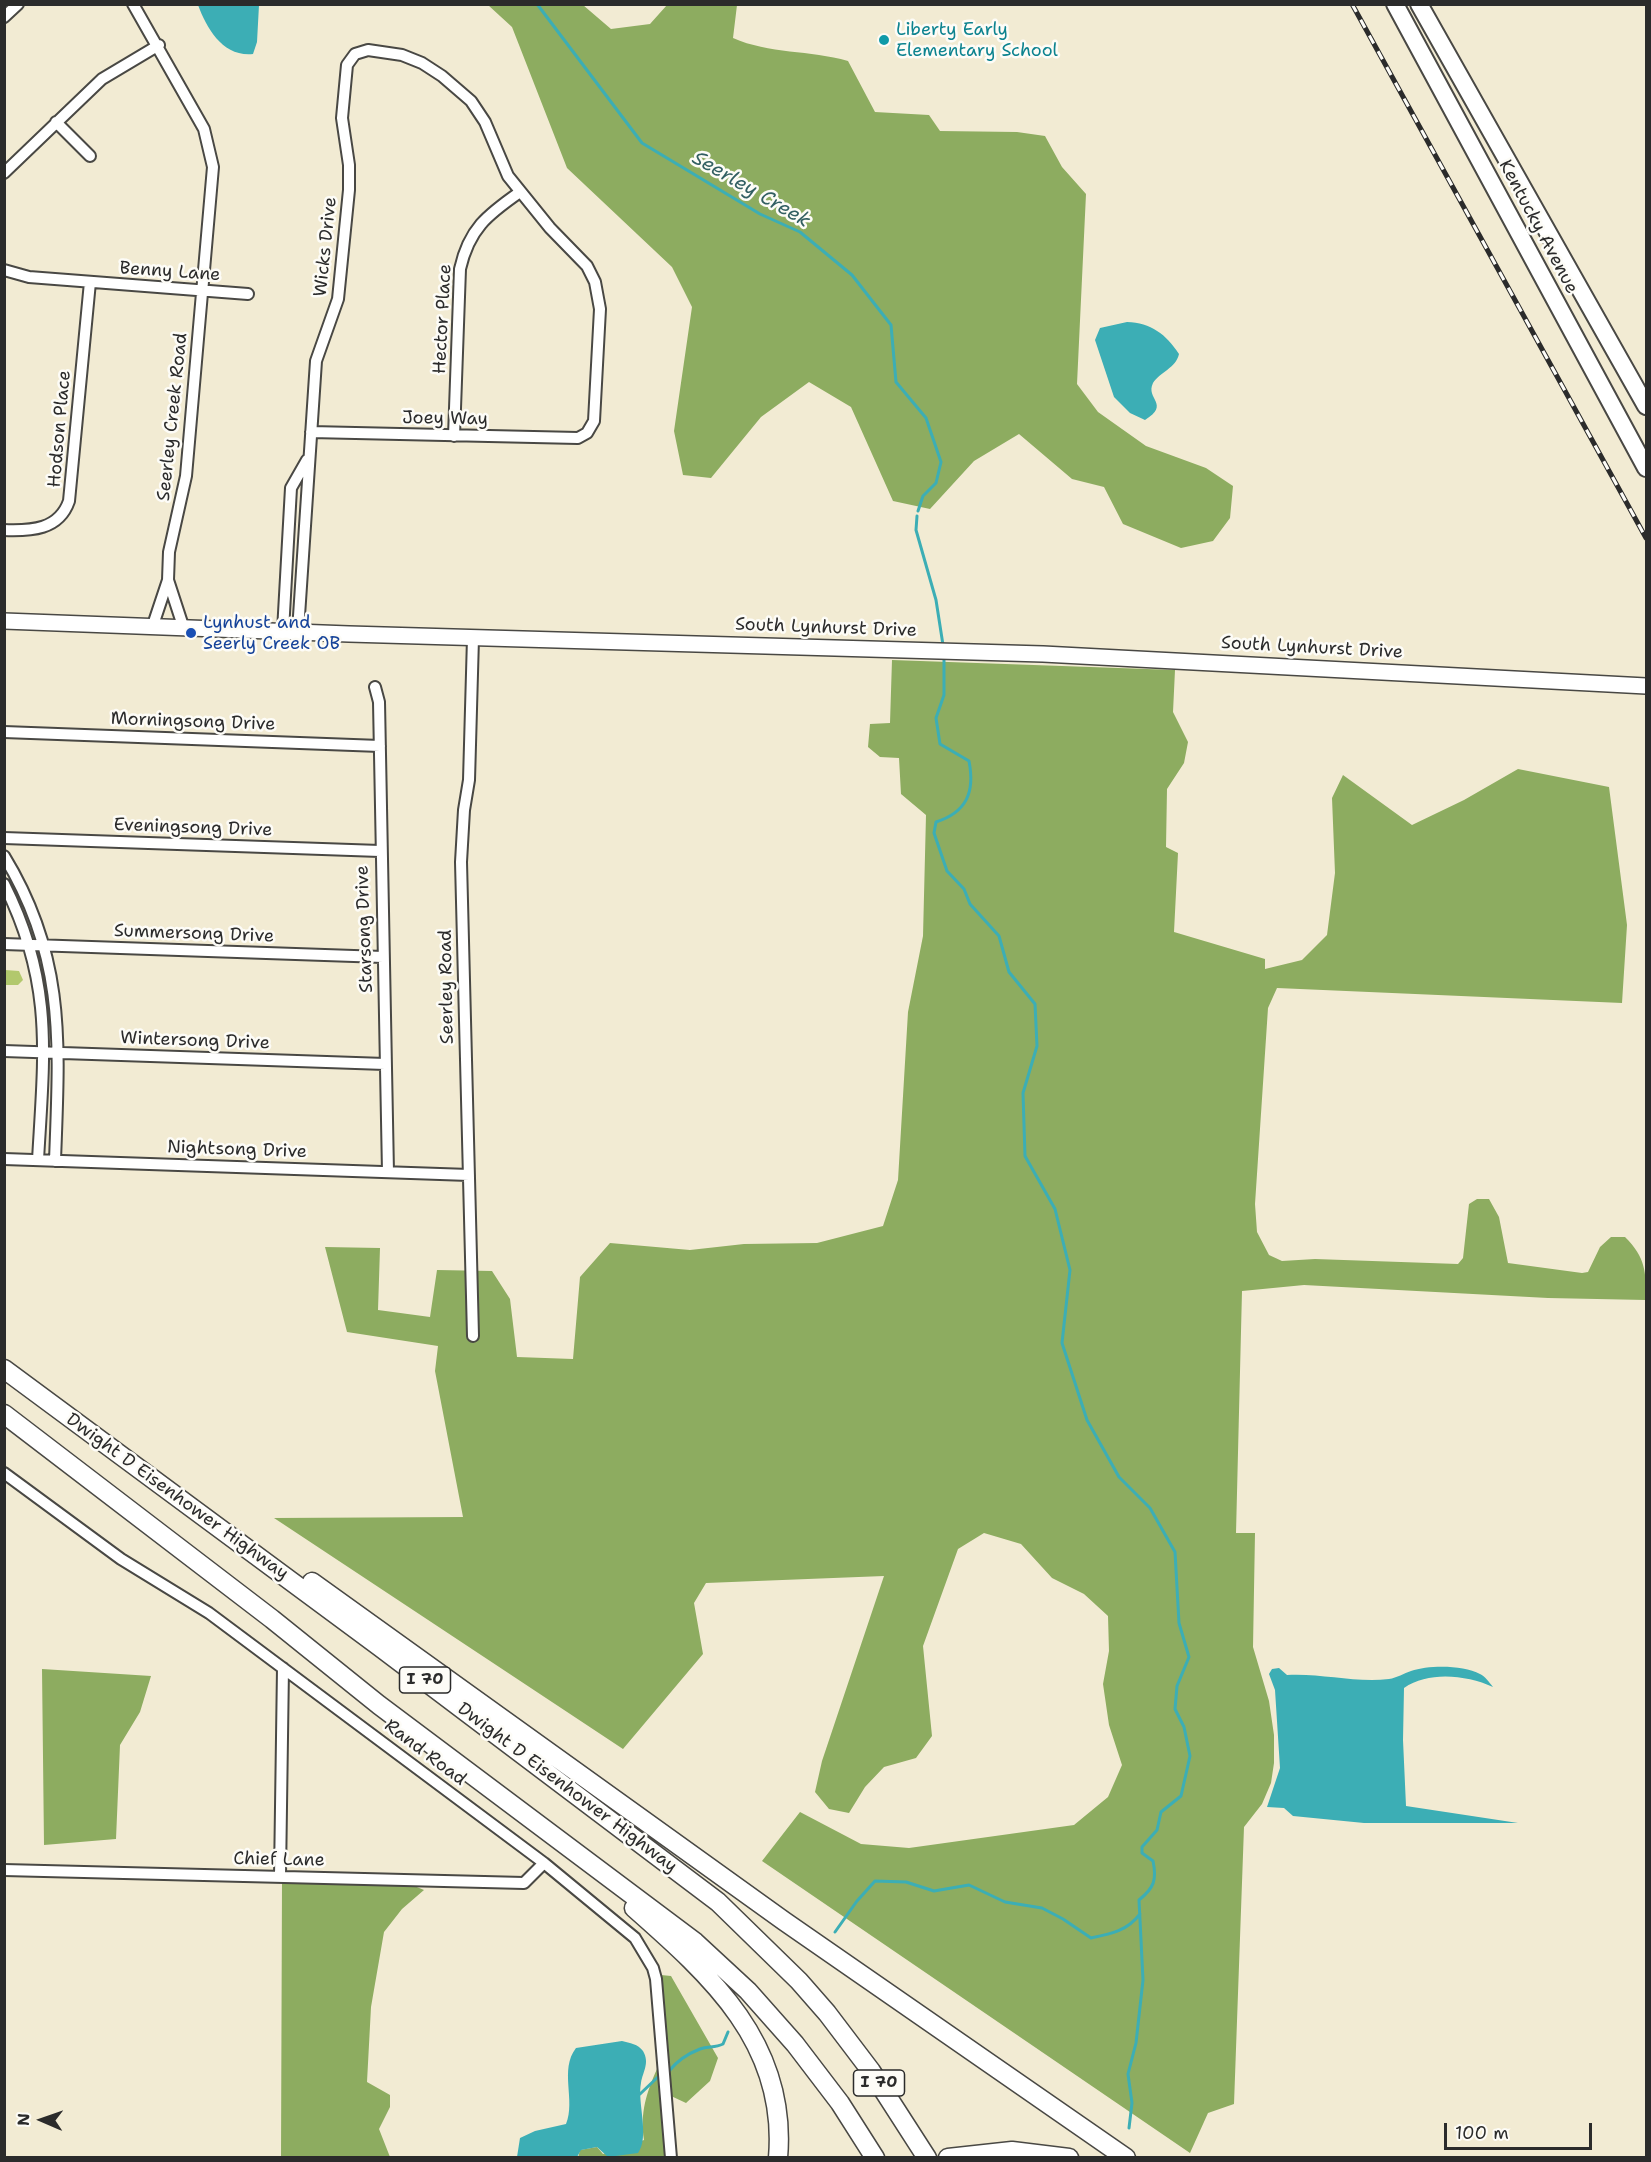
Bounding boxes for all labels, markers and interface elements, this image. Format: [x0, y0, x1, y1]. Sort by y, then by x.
place label: Liberty Early Elementary School [896, 19, 1058, 62]
marker: Liberty Early Elementary School [877, 33, 891, 47]
water label: Seerley Creek [688, 146, 814, 234]
street label: Kentucky Avenue [1494, 156, 1582, 298]
street label: Wicks Drive [310, 196, 342, 298]
street label: Benny Lane [119, 258, 221, 286]
street label: Hector Place [429, 263, 457, 375]
street label: Seerley Creek Road [153, 332, 193, 502]
street label: Hodson Place [44, 369, 76, 489]
street label: Joey Way [402, 407, 488, 431]
place label: Lynhust and Seerly Creek OB [203, 612, 340, 654]
street label: South Lynhurst Drive [735, 614, 917, 642]
marker: Lynhust and Seerly Creek OB [184, 626, 198, 640]
street label: South Lynhurst Drive [1221, 632, 1403, 664]
street label: Morningsong Drive [110, 708, 276, 736]
street label: Eveningsong Drive [113, 814, 273, 842]
street label: Starsong Drive [352, 865, 378, 993]
street label: Summersong Drive [114, 920, 274, 948]
street label: Seerley Road [435, 930, 459, 1044]
street label: Wintersong Drive [120, 1028, 270, 1054]
street label: Nightsong Drive [167, 1137, 307, 1163]
street label: Dwight D Eisenhower Highway [62, 1409, 292, 1585]
road number: I 70 [400, 1667, 450, 1693]
street label: Dwight D Eisenhower Highway [453, 1698, 681, 1878]
street label: Rand Road [380, 1715, 470, 1791]
street label: Chief Lane [233, 1848, 325, 1872]
road number: I 70 [854, 2070, 904, 2096]
north arrow [12, 2090, 72, 2150]
scale bar [1447, 2111, 1596, 2149]
text: N [13, 2113, 34, 2126]
text: 100 m [1455, 2121, 1509, 2145]

